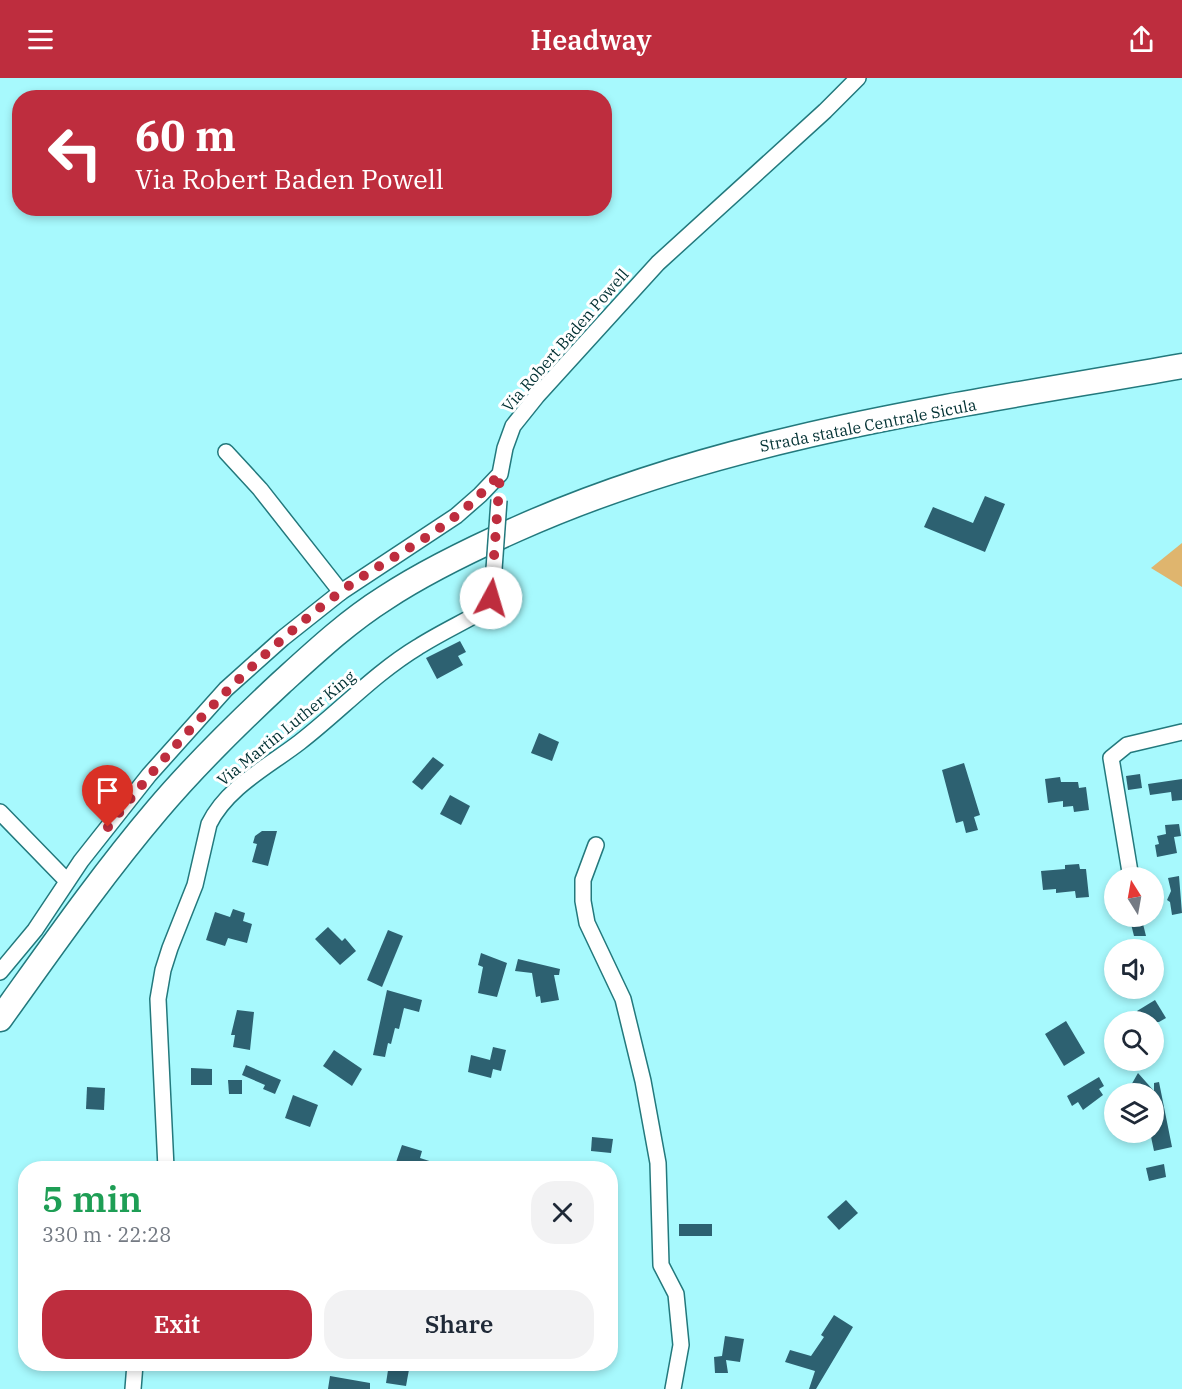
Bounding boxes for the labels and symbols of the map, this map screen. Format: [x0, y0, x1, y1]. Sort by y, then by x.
street label: Via Robert Baden Powell [497, 264, 633, 416]
street label: Strada statale Centrale Sicula [758, 394, 978, 456]
position arrow [459, 566, 523, 630]
street label: Via Martin Luther King [213, 666, 359, 790]
pin [82, 765, 133, 827]
north arrow [1104, 867, 1164, 927]

